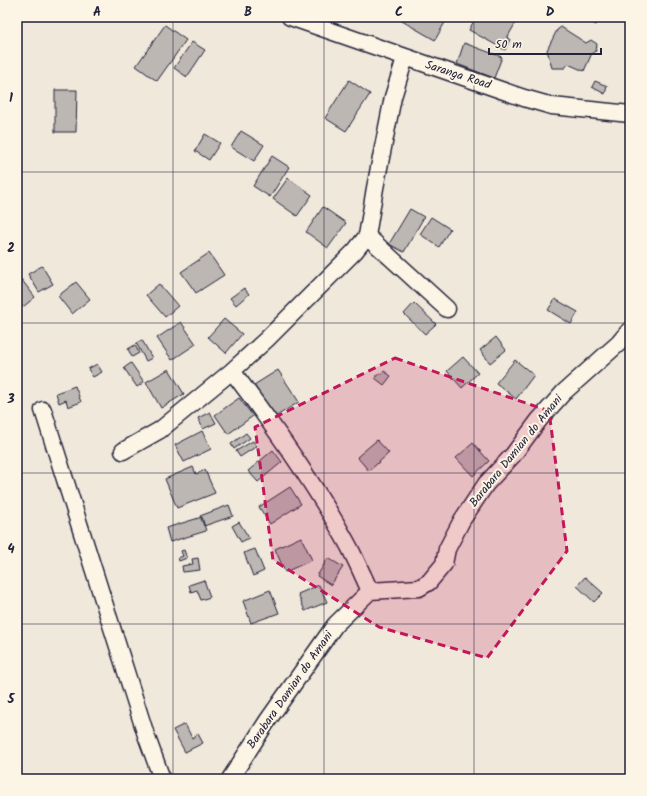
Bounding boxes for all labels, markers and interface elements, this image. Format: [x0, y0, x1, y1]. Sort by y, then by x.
text: A [93, 2, 101, 23]
text: B [244, 2, 252, 23]
text: C [395, 2, 403, 23]
text: D [546, 2, 555, 23]
scale bar [489, 30, 601, 56]
text: 50 m [495, 35, 522, 54]
street label: Saranga Road [423, 55, 494, 95]
text: 1 [9, 88, 13, 109]
text: 2 [7, 238, 15, 259]
text: 3 [6, 389, 15, 410]
street label: Barabara Damian do Amani [465, 390, 568, 511]
text: 4 [7, 539, 15, 560]
street label: Barabara Damian do Amani [242, 626, 339, 753]
text: 5 [7, 689, 16, 710]

